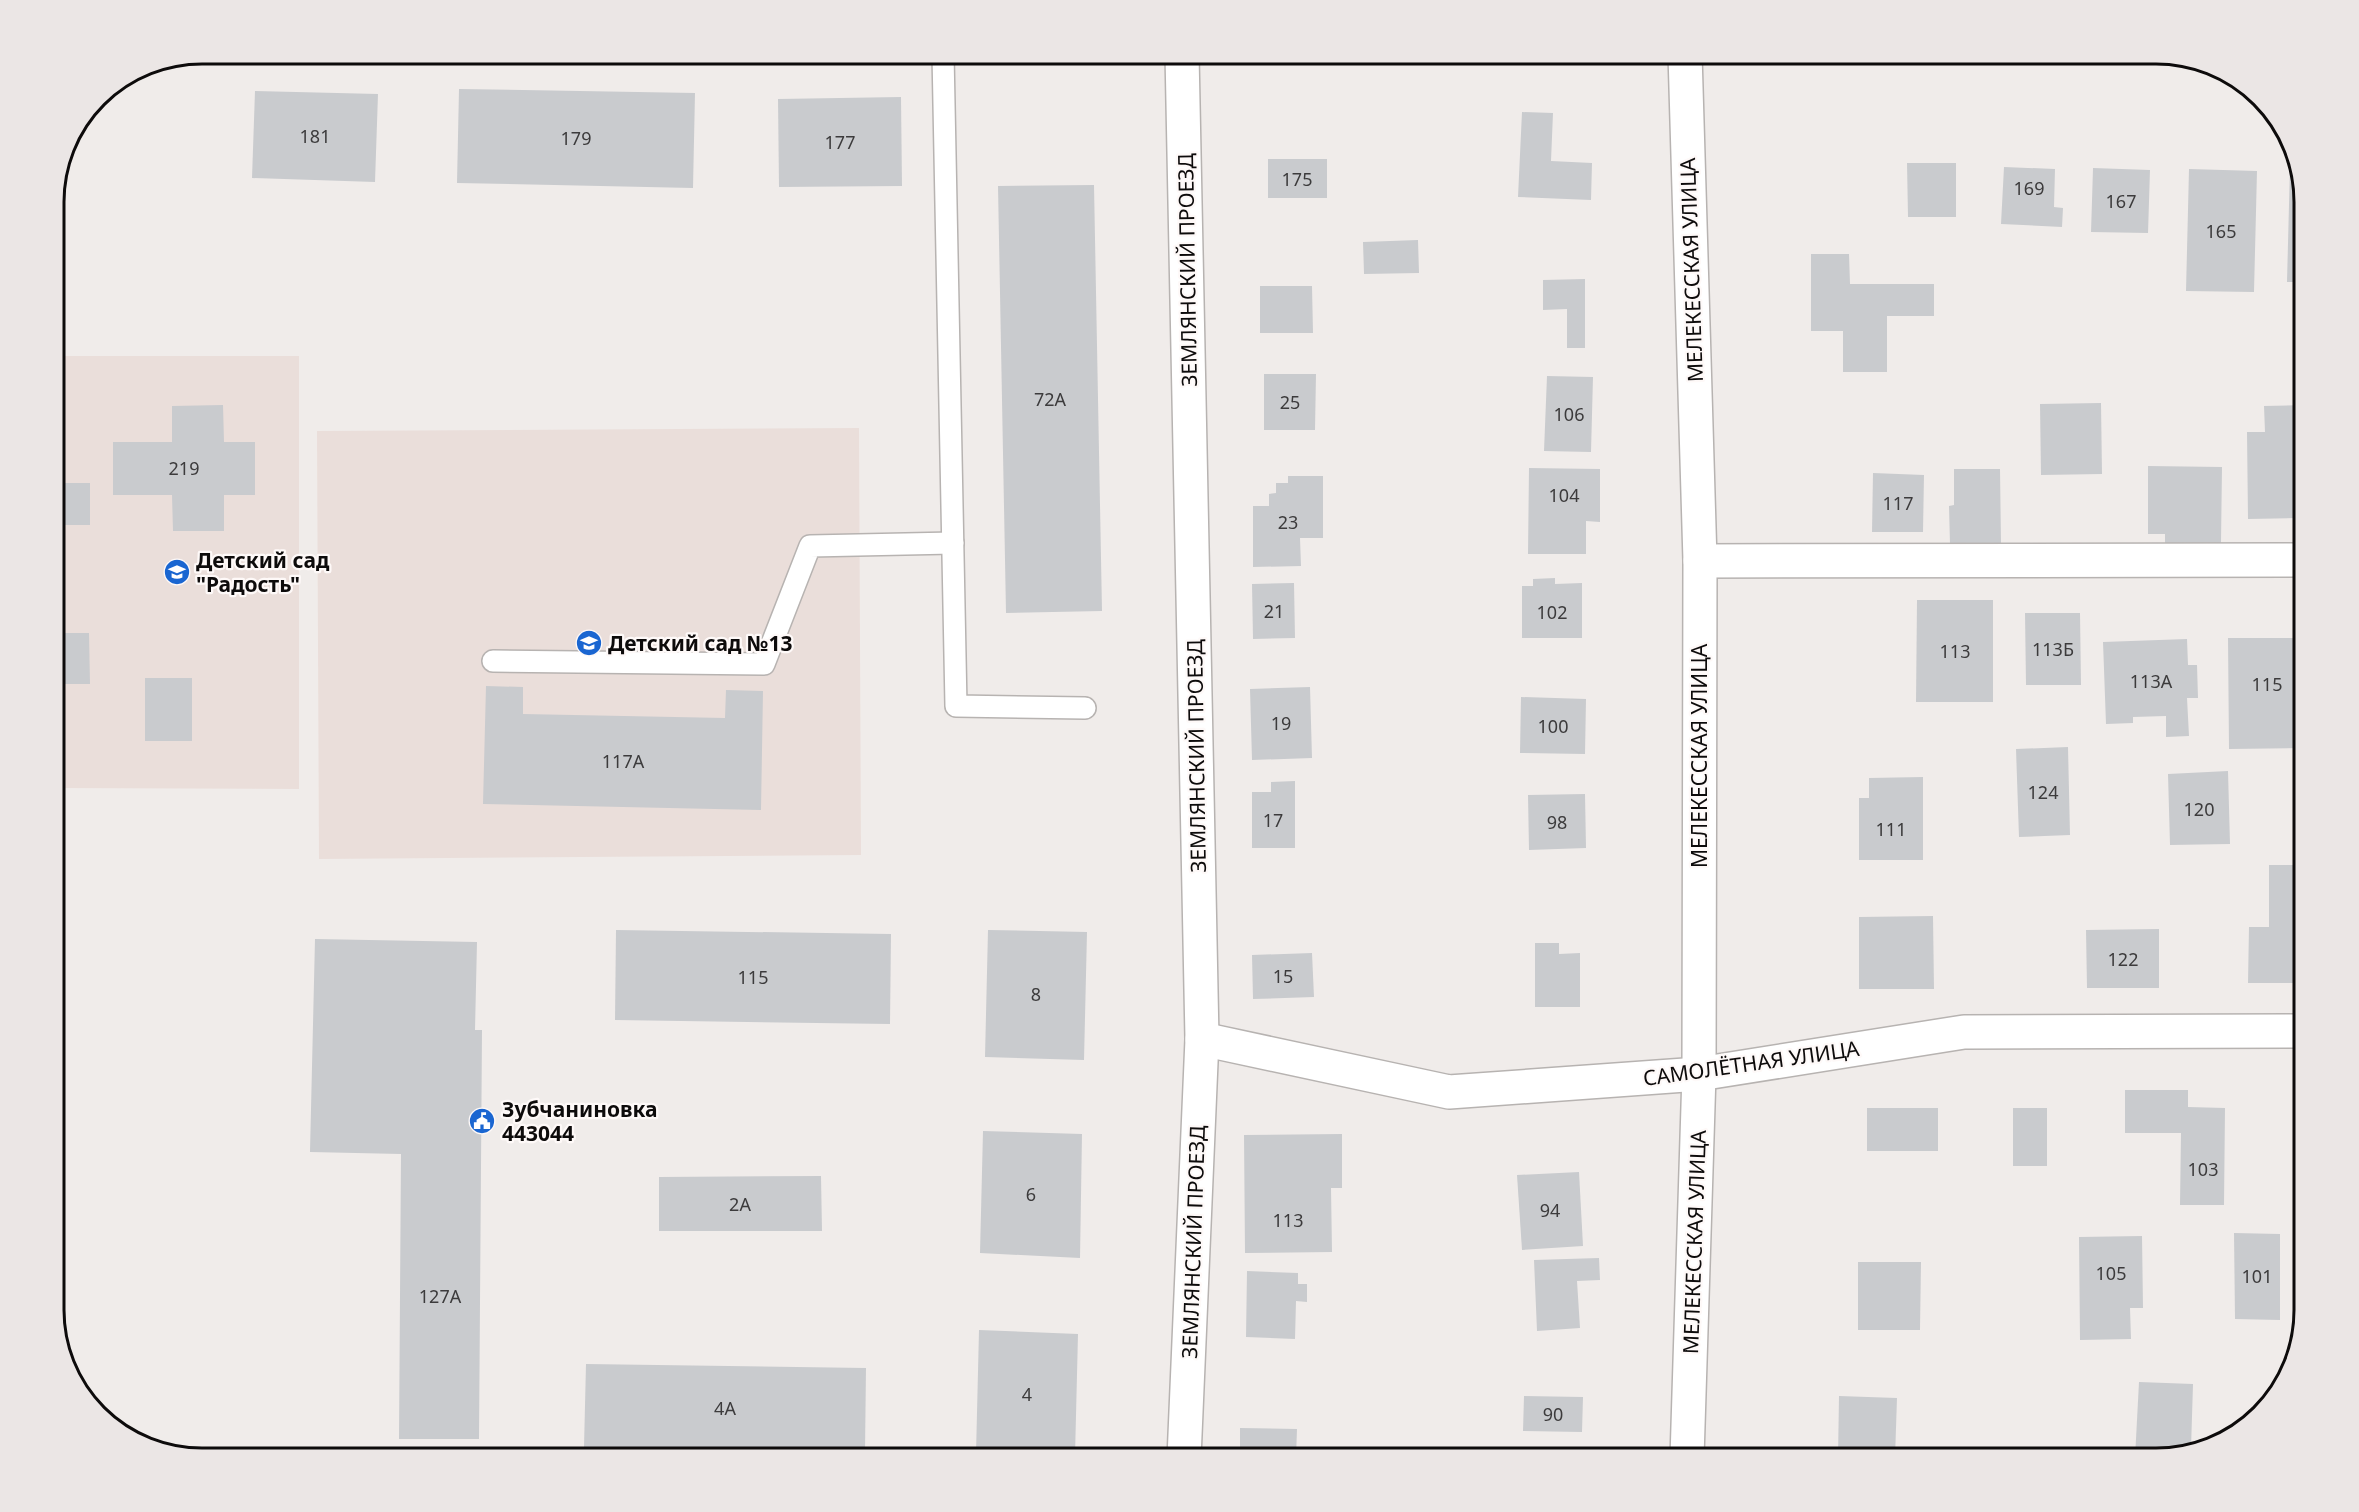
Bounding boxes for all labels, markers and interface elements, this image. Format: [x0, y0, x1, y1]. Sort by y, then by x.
house number: 181 [300, 124, 330, 148]
house number: 179 [561, 126, 591, 150]
house number: 177 [825, 130, 855, 154]
street label: ЗЕМЛЯНСКИЙ ПРОЕЗД [1171, 152, 1203, 387]
street label: МЕЛЕКЕССКАЯ УЛИЦА [1673, 157, 1709, 383]
house number: 175 [1282, 167, 1312, 191]
house number: 169 [2014, 176, 2044, 200]
house number: 167 [2106, 189, 2136, 213]
house number: 165 [2206, 219, 2236, 243]
house number: 72А [1034, 387, 1067, 411]
house number: 25 [1280, 390, 1300, 414]
house number: 106 [1554, 402, 1584, 426]
house number: 219 [169, 456, 199, 480]
house number: 104 [1549, 483, 1579, 507]
house number: 117 [1883, 491, 1913, 515]
house number: 23 [1278, 510, 1298, 534]
place label: Детский сад "Радость" [196, 546, 330, 598]
school or university icon: Детский сад "Радость" [162, 557, 192, 587]
house number: 21 [1264, 599, 1284, 623]
house number: 102 [1537, 600, 1567, 624]
school or university icon: Детский сад №13 [574, 628, 604, 658]
place label: Детский сад №13 [608, 629, 792, 657]
house number: 113Б [2032, 637, 2074, 661]
street label: ЗЕМЛЯНСКИЙ ПРОЕЗД [1180, 638, 1212, 873]
house number: 113 [1940, 639, 1970, 663]
street label: МЕЛЕКЕССКАЯ УЛИЦА [1685, 643, 1713, 868]
house number: 113А [2130, 669, 2173, 693]
house number: 115 [2252, 672, 2282, 696]
house number: 19 [1271, 711, 1291, 735]
house number: 100 [1538, 714, 1568, 738]
house number: 117А [602, 749, 645, 773]
house number: 124 [2028, 780, 2058, 804]
house number: 120 [2184, 797, 2214, 821]
house number: 17 [1263, 808, 1283, 832]
house number: 98 [1547, 810, 1567, 834]
house number: 111 [1876, 817, 1906, 841]
house number: 122 [2108, 947, 2138, 971]
house number: 15 [1273, 964, 1293, 988]
house number: 115 [738, 965, 768, 989]
house number: 8 [1031, 982, 1041, 1006]
street label: САМОЛЁТНАЯ УЛИЦА [1641, 1034, 1862, 1092]
place label: Зубчаниновка 443044 [502, 1095, 658, 1147]
public building icon: Зубчаниновка 443044 [467, 1106, 497, 1136]
street label: ЗЕМЛЯНСКИЙ ПРОЕЗД [1175, 1124, 1211, 1359]
street label: МЕЛЕКЕССКАЯ УЛИЦА [1676, 1129, 1712, 1355]
house number: 103 [2188, 1157, 2218, 1181]
house number: 6 [1026, 1182, 1036, 1206]
house number: 2А [729, 1192, 751, 1216]
house number: 94 [1540, 1198, 1560, 1222]
house number: 113 [1273, 1208, 1303, 1232]
house number: 105 [2096, 1261, 2126, 1285]
house number: 101 [2242, 1264, 2272, 1288]
house number: 127А [419, 1284, 462, 1308]
house number: 4 [1022, 1382, 1032, 1406]
house number: 4А [714, 1396, 736, 1420]
house number: 90 [1543, 1402, 1563, 1426]

